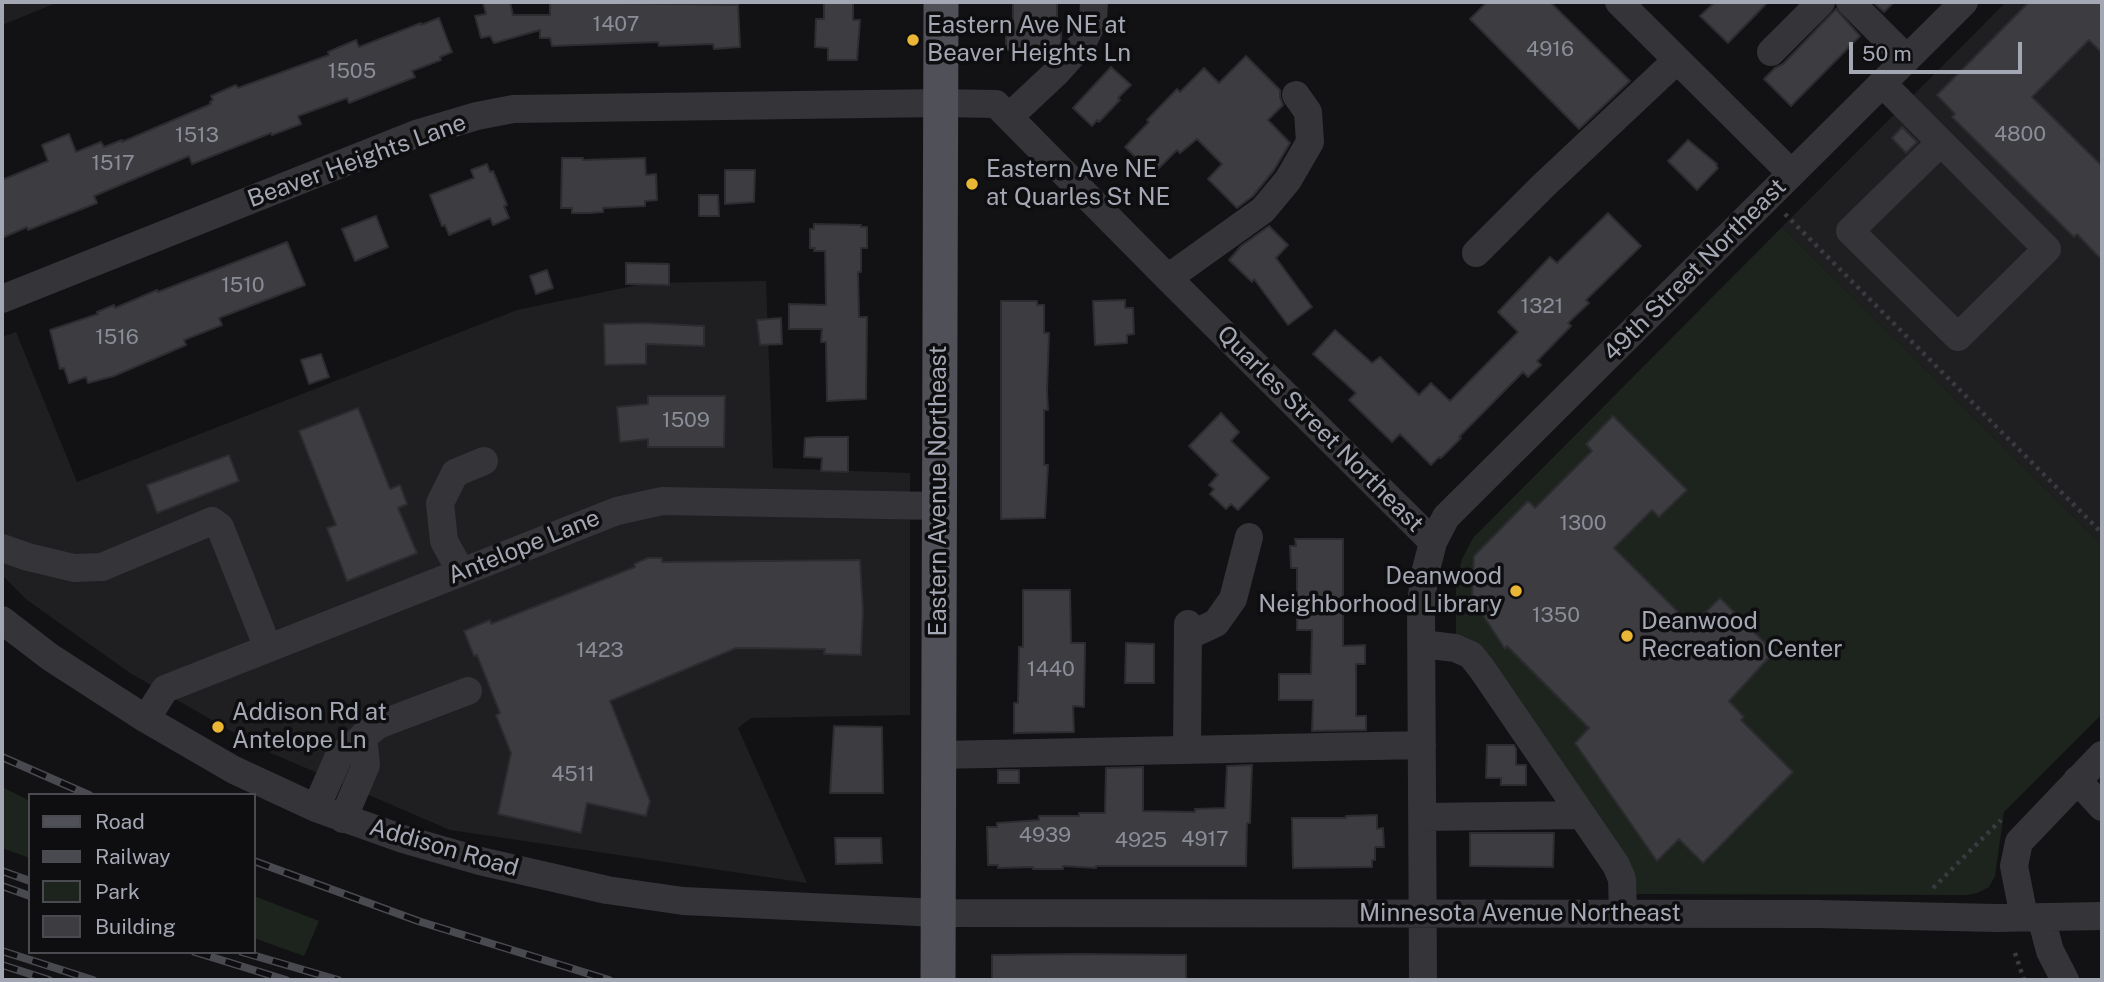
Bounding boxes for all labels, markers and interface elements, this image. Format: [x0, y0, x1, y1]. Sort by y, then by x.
house number: 1407 [593, 12, 639, 38]
place label: Eastern Ave NE at Beaver Heights Ln [927, 12, 1131, 68]
scale bar [1852, 28, 2025, 72]
marker: Eastern Ave NE at Beaver Heights Ln [905, 32, 921, 48]
house number: 4916 [1526, 37, 1574, 63]
text: 50 m [1862, 41, 1912, 66]
house number: 1505 [328, 59, 376, 85]
street label: Beaver Heights Lane [244, 108, 470, 214]
house number: 4800 [1994, 122, 2046, 148]
house number: 1513 [175, 123, 219, 149]
house number: 1517 [91, 151, 135, 177]
place label: Eastern Ave NE at Quarles St NE [986, 156, 1170, 212]
street label: 49th Street Northeast [1598, 173, 1792, 367]
marker: Eastern Ave NE at Quarles St NE [964, 176, 980, 192]
house number: 1510 [221, 273, 265, 299]
house number: 1321 [1521, 294, 1563, 320]
street label: Quarles Street Northeast [1211, 320, 1429, 538]
house number: 1516 [95, 325, 139, 351]
street label: Eastern Avenue Northeast [925, 345, 953, 637]
house number: 1509 [662, 408, 710, 434]
street label: Antelope Lane [444, 503, 604, 591]
house number: 1300 [1559, 511, 1607, 537]
place label: Deanwood Neighborhood Library [1258, 563, 1502, 619]
marker: Deanwood Neighborhood Library [1508, 583, 1524, 599]
house number: 1350 [1532, 603, 1580, 629]
place label: Deanwood Recreation Center [1641, 608, 1843, 664]
marker: Deanwood Recreation Center [1619, 628, 1635, 644]
house number: 1423 [576, 638, 624, 664]
house number: 1440 [1027, 657, 1075, 683]
place label: Addison Rd at Antelope Ln [232, 699, 387, 755]
marker: Addison Rd at Antelope Ln [210, 719, 226, 735]
house number: 4511 [551, 762, 595, 788]
legend [28, 793, 256, 954]
text: Road [95, 809, 145, 834]
street label: Addison Road [366, 813, 522, 883]
house number: 4939 [1019, 823, 1071, 849]
house number: 4917 [1181, 827, 1229, 853]
house number: 4925 [1115, 828, 1167, 854]
text: Railway [95, 844, 171, 869]
text: Park [95, 879, 140, 904]
street label: Minnesota Avenue Northeast [1359, 900, 1681, 928]
text: Building [95, 914, 176, 939]

